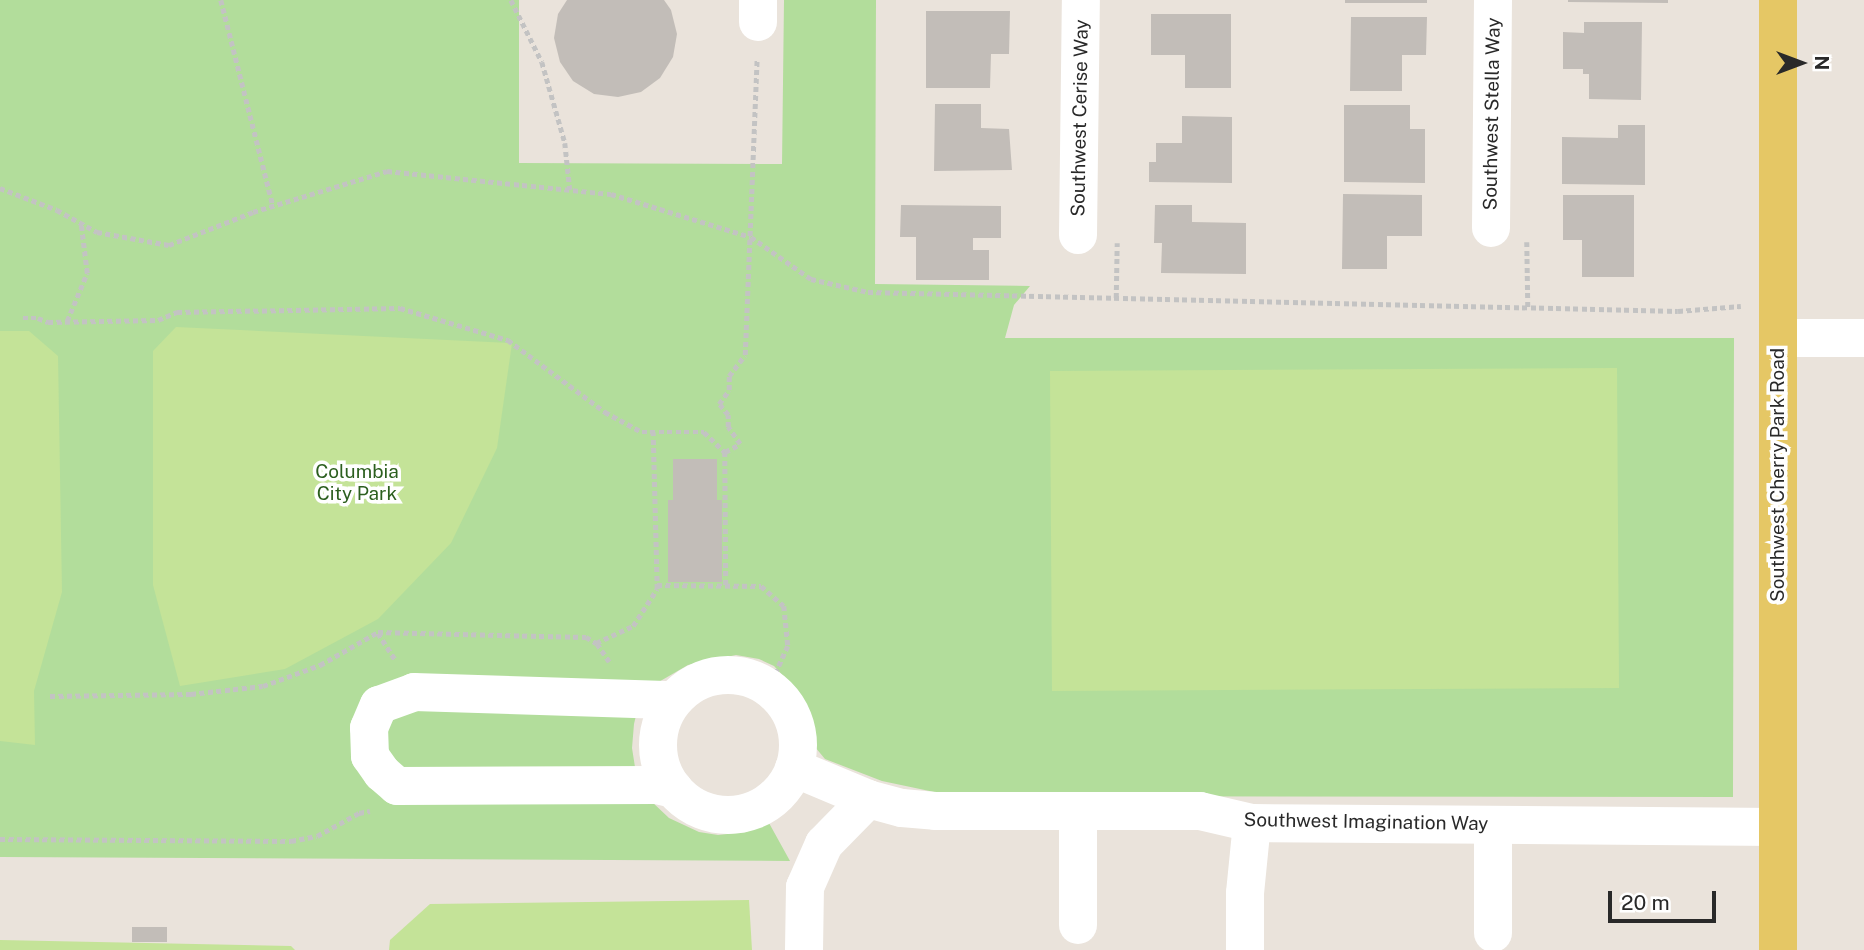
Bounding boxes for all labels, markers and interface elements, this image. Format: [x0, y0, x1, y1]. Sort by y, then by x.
street label: Southwest Stella Way [1479, 17, 1505, 211]
street label: Southwest Cerise Way [1067, 19, 1093, 217]
north arrow [1766, 28, 1836, 98]
text: N [1811, 56, 1833, 70]
street label: Southwest Cherry Park Road [1767, 348, 1789, 602]
park label: Columbia City Park [315, 461, 399, 505]
street label: Southwest Imagination Way [1243, 808, 1489, 836]
scale bar [1612, 876, 1720, 920]
text: 20 m [1621, 890, 1670, 915]

